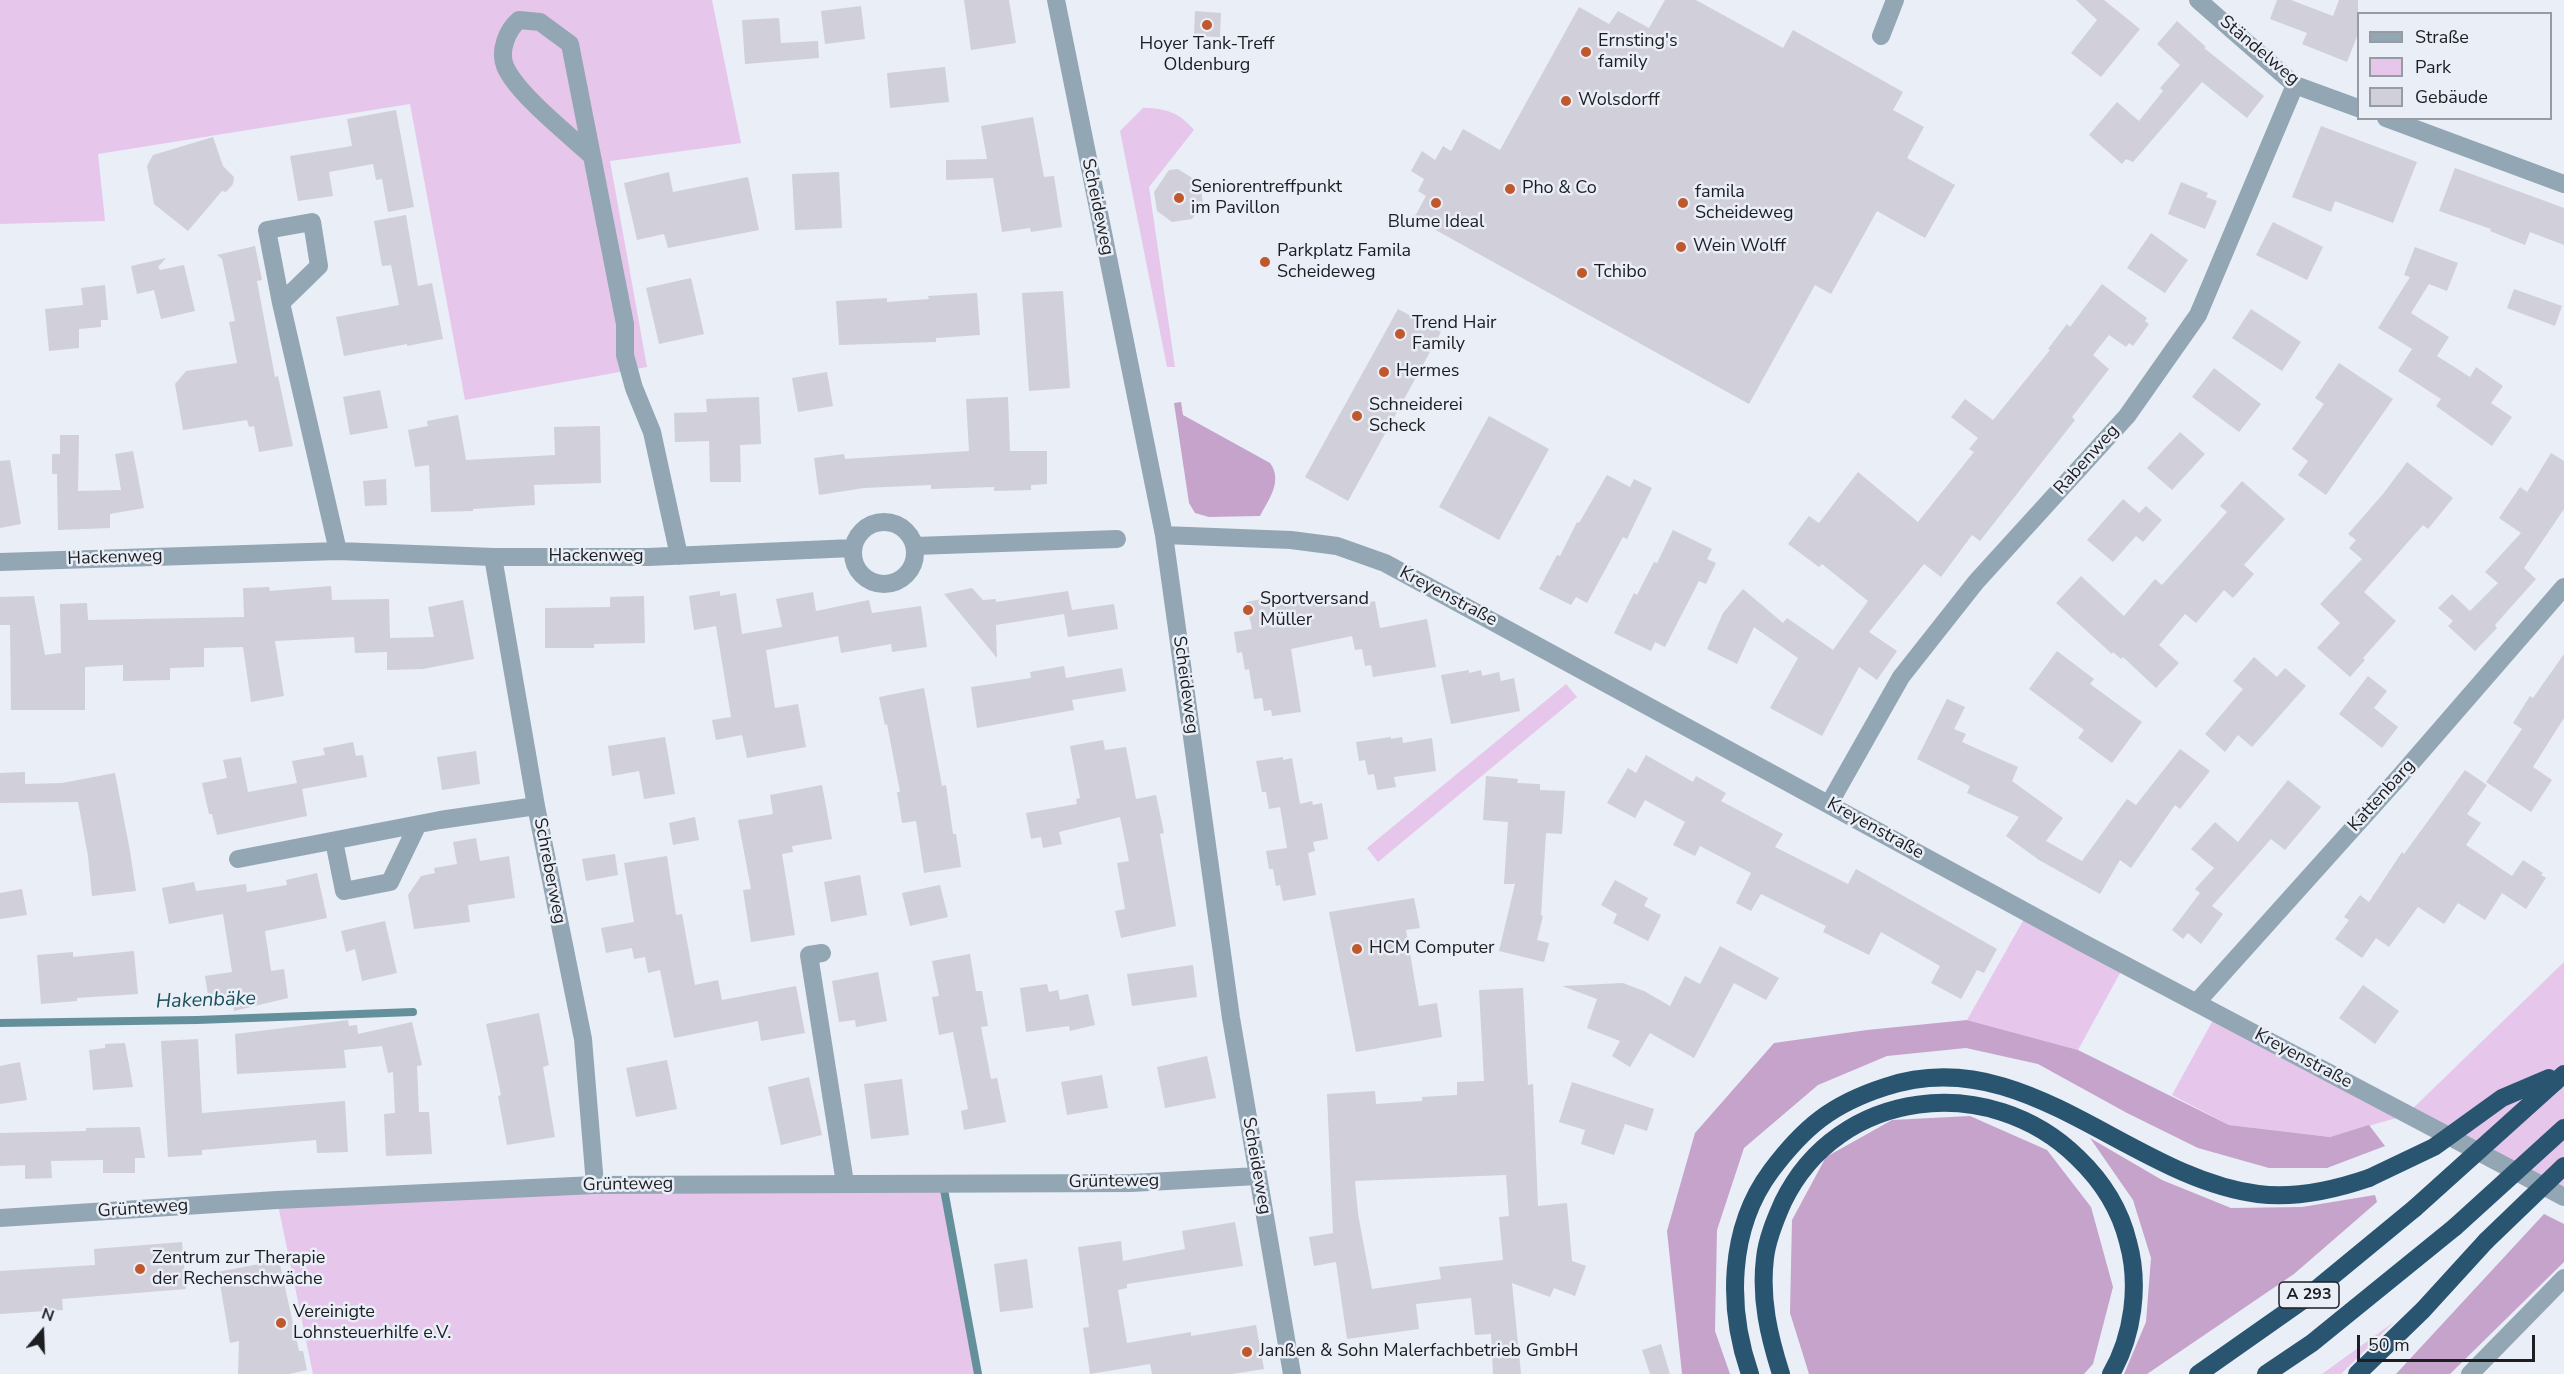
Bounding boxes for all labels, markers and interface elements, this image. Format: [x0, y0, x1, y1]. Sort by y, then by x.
street label: Ständelweg [2215, 11, 2303, 91]
legend [2357, 12, 2552, 120]
marker: Hoyer Tank-Treff Oldenburg [1200, 18, 1214, 32]
text: Straße [2415, 25, 2469, 49]
place label: Ernsting's family [1598, 31, 1678, 74]
place label: Hoyer Tank-Treff Oldenburg [1140, 34, 1274, 76]
marker: Ernsting's family [1579, 45, 1593, 59]
text: Park [2415, 55, 2451, 79]
text: Gebäude [2415, 85, 2488, 109]
place label: Wolsdorff [1578, 90, 1660, 112]
marker: Wolsdorff [1559, 94, 1573, 108]
street label: Scheideweg [1076, 157, 1118, 257]
place label: Seniorentreffpunkt im Pavillon [1191, 177, 1342, 219]
place label: Pho & Co [1522, 178, 1597, 200]
marker: Pho & Co [1503, 182, 1517, 196]
place label: famila Scheideweg [1695, 182, 1793, 224]
marker: Seniorentreffpunkt im Pavillon [1172, 191, 1186, 205]
marker: Blume Ideal [1429, 196, 1443, 210]
marker: famila Scheideweg [1676, 196, 1690, 210]
place label: Blume Ideal [1388, 212, 1484, 234]
place label: Wein Wolff [1693, 236, 1786, 258]
marker: Wein Wolff [1674, 240, 1688, 254]
place label: Parkplatz Famila Scheideweg [1277, 241, 1411, 284]
marker: Parkplatz Famila Scheideweg [1258, 255, 1272, 269]
place label: Tchibo [1594, 262, 1647, 284]
marker: Tchibo [1575, 266, 1589, 280]
place label: Trend Hair Family [1412, 313, 1497, 356]
marker: Trend Hair Family [1393, 327, 1407, 341]
place label: Hermes [1396, 361, 1459, 383]
marker: Hermes [1377, 365, 1391, 379]
place label: Schneiderei Scheck [1369, 395, 1463, 438]
marker: Schneiderei Scheck [1350, 409, 1364, 423]
street label: Rabenweg [2050, 420, 2124, 500]
street label: Hackenweg [67, 546, 163, 570]
street label: Hackenweg [548, 546, 644, 568]
street label: Kreyenstraße [1396, 562, 1500, 632]
place label: Sportversand Müller [1260, 589, 1369, 632]
marker: Sportversand Müller [1241, 603, 1255, 617]
street label: Scheideweg [1167, 635, 1203, 735]
street label: Kattenbarg [2344, 755, 2420, 837]
street label: Kreyenstraße [1823, 794, 1927, 864]
street label: Schreberweg [528, 816, 570, 926]
place label: HCM Computer [1369, 938, 1495, 960]
marker: HCM Computer [1350, 942, 1364, 956]
water label: Hakenbäke [156, 987, 256, 1015]
street label: Kreyenstraße [2251, 1024, 2355, 1094]
street label: Scheideweg [1237, 1116, 1275, 1216]
street label: Grünteweg [1069, 1170, 1159, 1194]
street label: Grünteweg [583, 1173, 673, 1197]
street label: Grünteweg [97, 1195, 189, 1223]
place label: Zentrum zur Therapie der Rechenschwäche [152, 1248, 325, 1290]
marker: Zentrum zur Therapie der Rechenschwäche [133, 1262, 147, 1276]
road number: A 293 [2279, 1282, 2339, 1308]
north arrow [12, 1302, 72, 1362]
place label: Vereinigte Lohnsteuerhilfe e.V. [293, 1302, 451, 1344]
text: N [39, 1303, 57, 1327]
marker: Vereinigte Lohnsteuerhilfe e.V. [274, 1316, 288, 1330]
scale bar [2360, 1323, 2538, 1361]
text: 50 m [2368, 1333, 2410, 1357]
place label: Janßen & Sohn Malerfachbetrieb GmbH [1259, 1341, 1578, 1363]
marker: Janßen & Sohn Malerfachbetrieb GmbH [1240, 1345, 1254, 1359]

